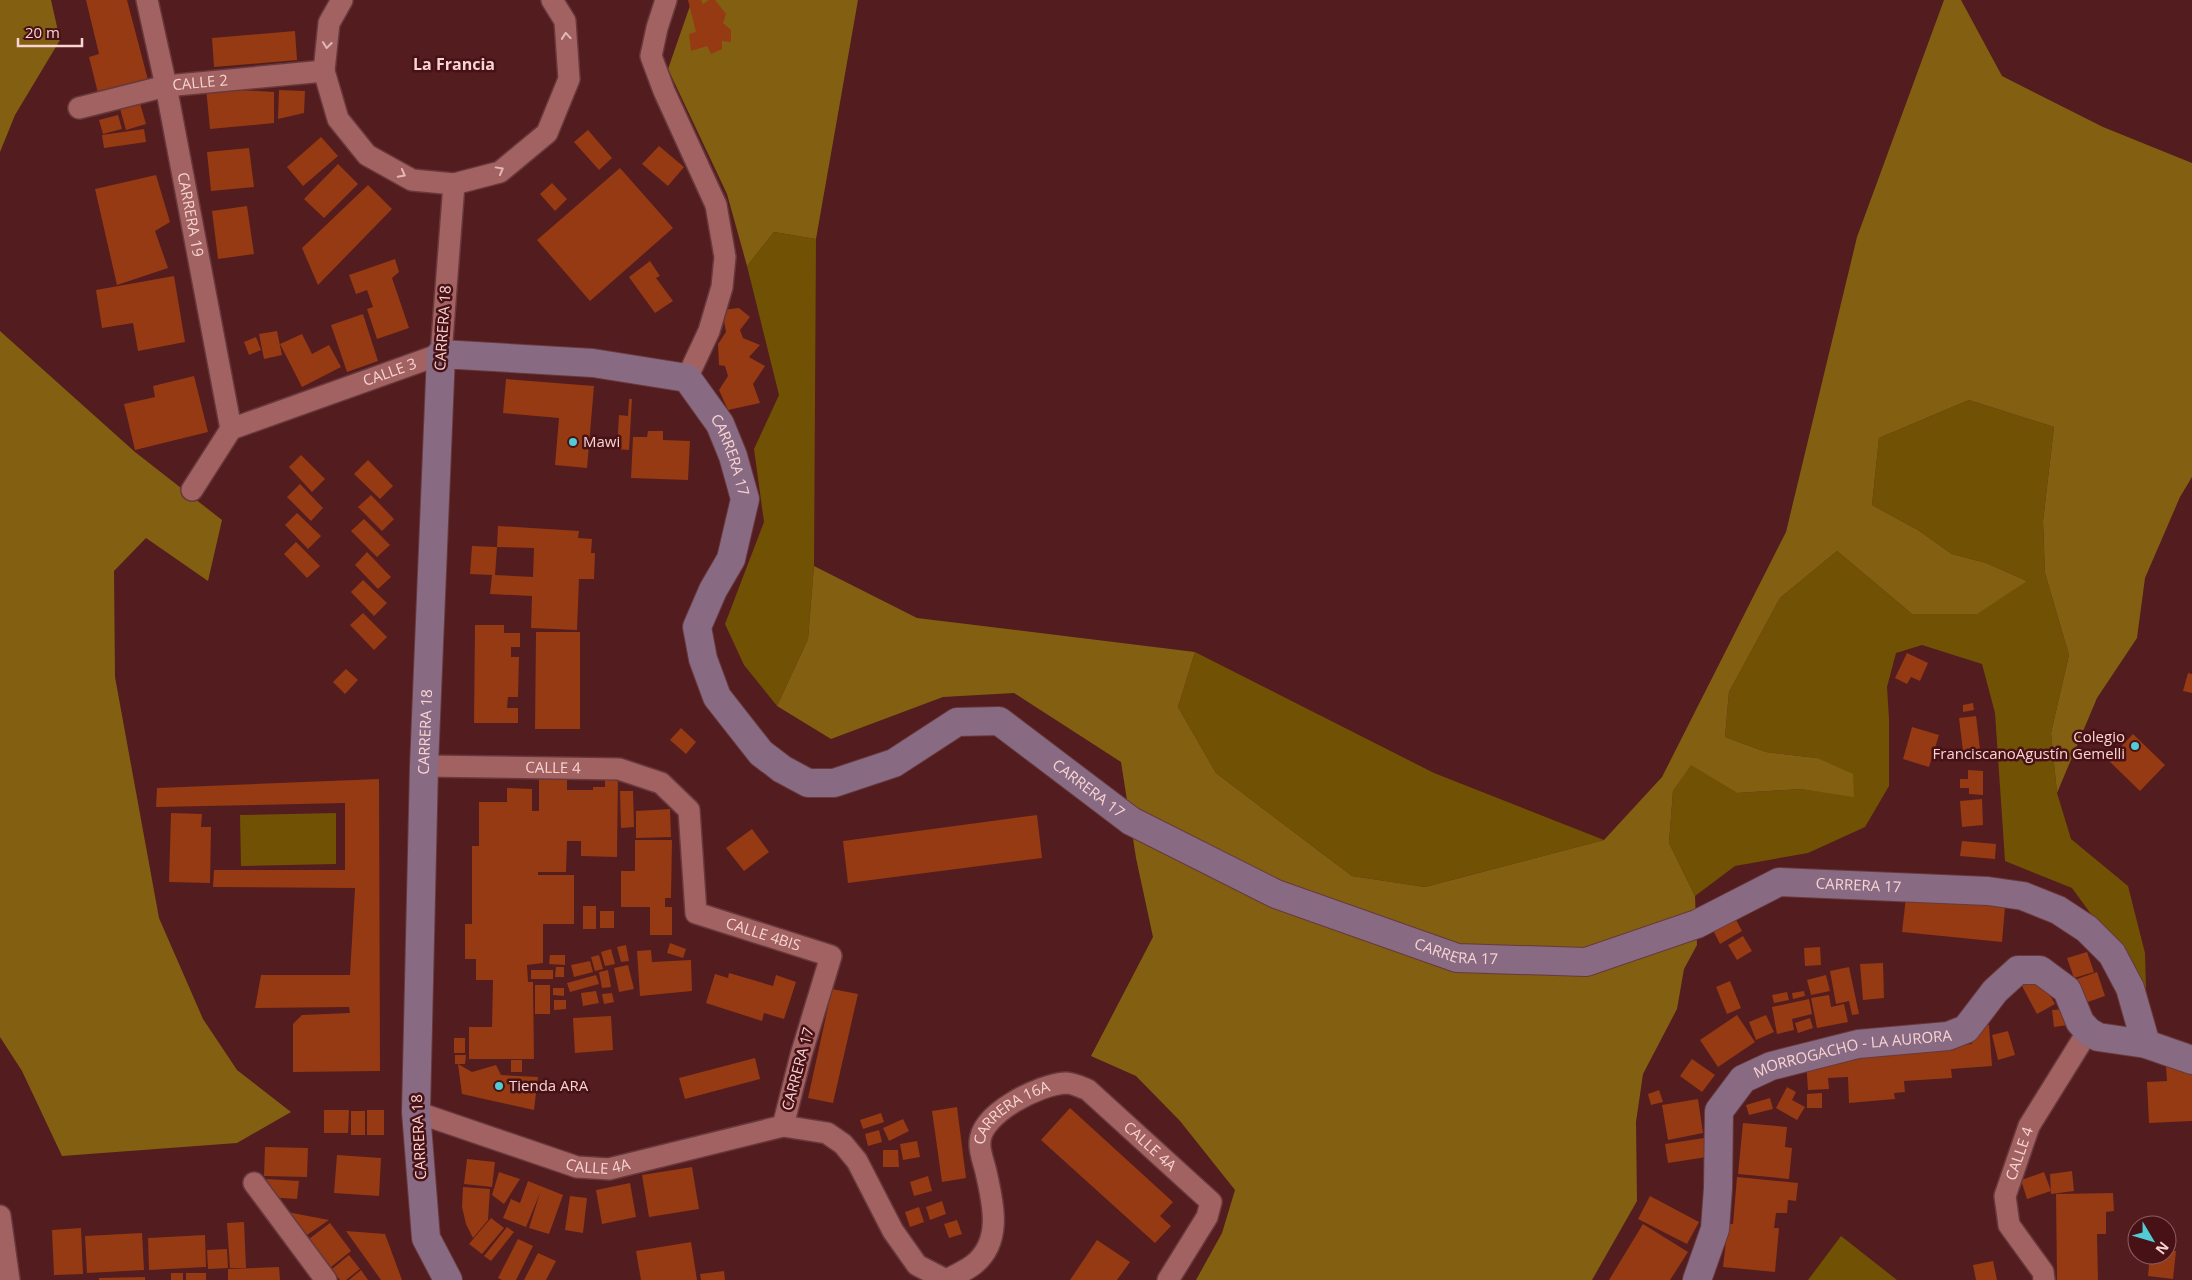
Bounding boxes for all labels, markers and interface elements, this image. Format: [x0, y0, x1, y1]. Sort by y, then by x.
scale bar [18, 15, 81, 47]
text: 20 m [25, 22, 60, 42]
one-way arrow [561, 31, 572, 39]
one-way arrow [322, 42, 333, 50]
district label: La Francia [413, 53, 495, 75]
street label: CALLE 2 [171, 69, 229, 94]
one-way arrow [494, 166, 503, 176]
one-way arrow [397, 168, 406, 178]
street label: CARRERA 19 [174, 171, 209, 258]
street label: CARRERA 18 [429, 285, 455, 371]
street label: CALLE 3 [360, 353, 419, 390]
street label: CARRERA 17 [707, 409, 755, 498]
place label: Mawi [583, 431, 620, 451]
marker: Mawi [567, 436, 579, 448]
street label: CARRERA 18 [413, 689, 436, 775]
place label: Colegio FranciscanoAgustín Gemelli [1933, 726, 2125, 763]
marker: Colegio FranciscanoAgustín Gemelli [2129, 740, 2141, 752]
street label: CARRERA 17 [1049, 754, 1129, 822]
street label: CALLE 4 [525, 757, 581, 777]
street label: CARRERA 17 [1815, 873, 1902, 896]
street label: CALLE 4BIS [724, 912, 804, 955]
street label: CARRERA 17 [1412, 933, 1498, 968]
street label: CARRERA 17 [776, 1025, 818, 1113]
street label: MORROGACHO - LA AURORA [1750, 1025, 1953, 1082]
place label: Tienda ARA [509, 1075, 589, 1095]
street label: CARRERA 16A [969, 1075, 1052, 1146]
marker: Tienda ARA [493, 1080, 505, 1092]
street label: CARRERA 18 [406, 1094, 430, 1180]
street label: CALLE 4A [1120, 1116, 1182, 1175]
street label: CALLE 4 [2000, 1124, 2037, 1183]
street label: CALLE 4A [563, 1153, 632, 1178]
north arrow [2127, 1215, 2177, 1265]
text: N [2152, 1238, 2174, 1259]

